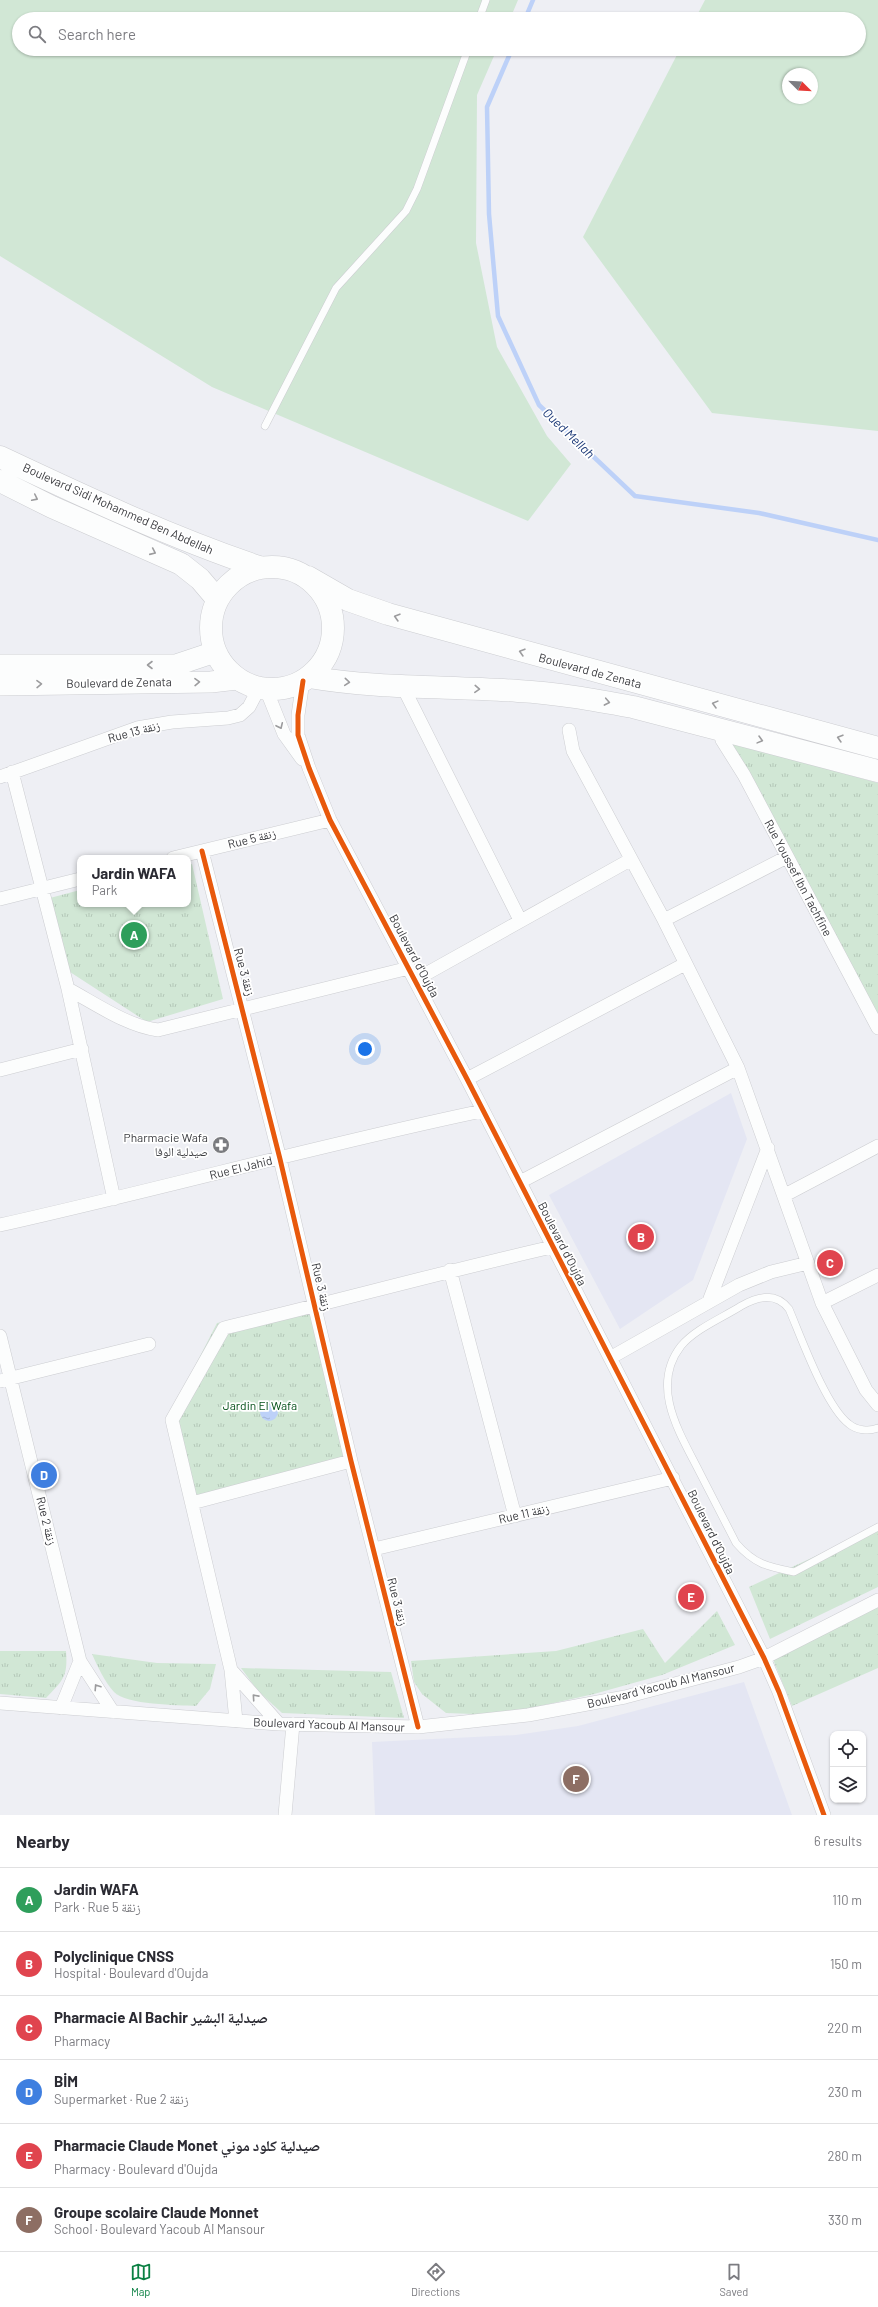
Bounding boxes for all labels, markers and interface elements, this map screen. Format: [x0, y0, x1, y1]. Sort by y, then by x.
search box [12, 12, 866, 56]
icon: search [26, 23, 48, 45]
text: Search here [58, 25, 136, 43]
north arrow [782, 68, 818, 104]
water label: Oued Mellah [540, 404, 598, 462]
street label: Boulevard Sidi Mohammed Ben Abdellah [21, 460, 216, 557]
one-way arrow [31, 493, 38, 501]
one-way arrow [149, 547, 157, 555]
one-way arrow [393, 613, 400, 622]
one-way arrow [519, 648, 526, 657]
street label: Boulevard de Zenata [537, 650, 643, 690]
one-way arrow [147, 661, 153, 669]
street label: Boulevard de Zenata [66, 674, 172, 690]
one-way arrow [194, 678, 200, 686]
one-way arrow [344, 678, 351, 687]
one-way arrow [36, 680, 42, 689]
one-way arrow [474, 684, 480, 693]
one-way arrow [603, 697, 610, 706]
one-way arrow [712, 701, 718, 709]
street label: Rue 13 زنقة [106, 717, 162, 745]
one-way arrow [275, 721, 283, 729]
one-way arrow [837, 734, 844, 743]
one-way arrow [757, 735, 763, 743]
street label: Rue Youssef Ibn Tachfine [762, 817, 836, 938]
street label: Rue 5 زنقة [226, 825, 278, 851]
popup [77, 855, 191, 907]
text: Jardin WAFA [92, 864, 176, 882]
text: Park [92, 882, 117, 898]
street label: Boulevard d'Oujda [387, 912, 443, 999]
pin: A [121, 920, 147, 950]
street label: Rue 3 زنقة [232, 946, 258, 998]
your location [355, 1039, 375, 1059]
place label: Pharmacie Wafa صيدلية الوفا [124, 1130, 208, 1159]
pharmacy icon: Pharmacie Wafa صيدلية الوفا [211, 1135, 231, 1155]
street label: Rue El Jahid [208, 1152, 274, 1182]
street label: Boulevard d'Oujda [536, 1199, 590, 1288]
pin: B [628, 1222, 654, 1252]
pin: C [817, 1248, 843, 1278]
street label: Rue 3 زنقة [310, 1261, 334, 1313]
park label: Jardin El Wafa [223, 1398, 297, 1412]
pin: D [31, 1460, 57, 1490]
street label: Boulevard d'Oujda [685, 1487, 738, 1576]
street label: Rue 2 زنقة [34, 1495, 60, 1547]
street label: Rue 11 زنقة [497, 1500, 551, 1526]
street label: Rue 3 زنقة [385, 1576, 411, 1628]
pin: E [678, 1582, 704, 1612]
street label: Boulevard Yacoub Al Mansour [585, 1660, 737, 1710]
one-way arrow [94, 1684, 101, 1691]
one-way arrow [252, 1694, 259, 1702]
street label: Boulevard Yacoub Al Mansour [253, 1714, 406, 1734]
map controls [830, 1731, 866, 1803]
button: locate [830, 1731, 866, 1767]
pin: F [563, 1764, 589, 1794]
button: layers [830, 1767, 866, 1803]
text: Nearby [16, 1831, 70, 1851]
text: 6 results [814, 1833, 862, 1849]
text: Jardin WAFA [54, 1880, 139, 1898]
text: A [25, 1892, 33, 1908]
text: 110 m [832, 1892, 862, 1908]
text: Park · Rue 5 زنقة [54, 1899, 141, 1915]
text: Polyclinique CNSS [54, 1947, 174, 1965]
text: B [25, 1956, 33, 1972]
text: 150 m [830, 1956, 862, 1972]
text: Hospital · Boulevard d'Oujda [54, 1965, 208, 1981]
text: Pharmacie Al Bachir صيدلية البشير [54, 2008, 268, 2026]
text: C [25, 2020, 33, 2036]
text: 220 m [827, 2020, 862, 2036]
text: Pharmacy [54, 2033, 110, 2049]
text: BİM [54, 2072, 78, 2090]
text: D [25, 2084, 33, 2100]
text: 230 m [828, 2084, 862, 2100]
text: Supermarket · Rue 2 زنقة [54, 2091, 189, 2107]
text: Pharmacie Claude Monet صيدلية كلود موني [54, 2136, 320, 2154]
text: E [25, 2148, 33, 2164]
text: 280 m [828, 2148, 862, 2164]
text: Pharmacy · Boulevard d'Oujda [54, 2161, 218, 2177]
text: Groupe scolaire Claude Monnet [54, 2203, 259, 2221]
text: F [25, 2212, 33, 2228]
text: 330 m [828, 2212, 862, 2228]
text: School · Boulevard Yacoub Al Mansour [54, 2221, 265, 2237]
tab: Map [130, 2261, 152, 2298]
tab: Directions [411, 2261, 460, 2298]
tab: Saved [719, 2261, 748, 2298]

